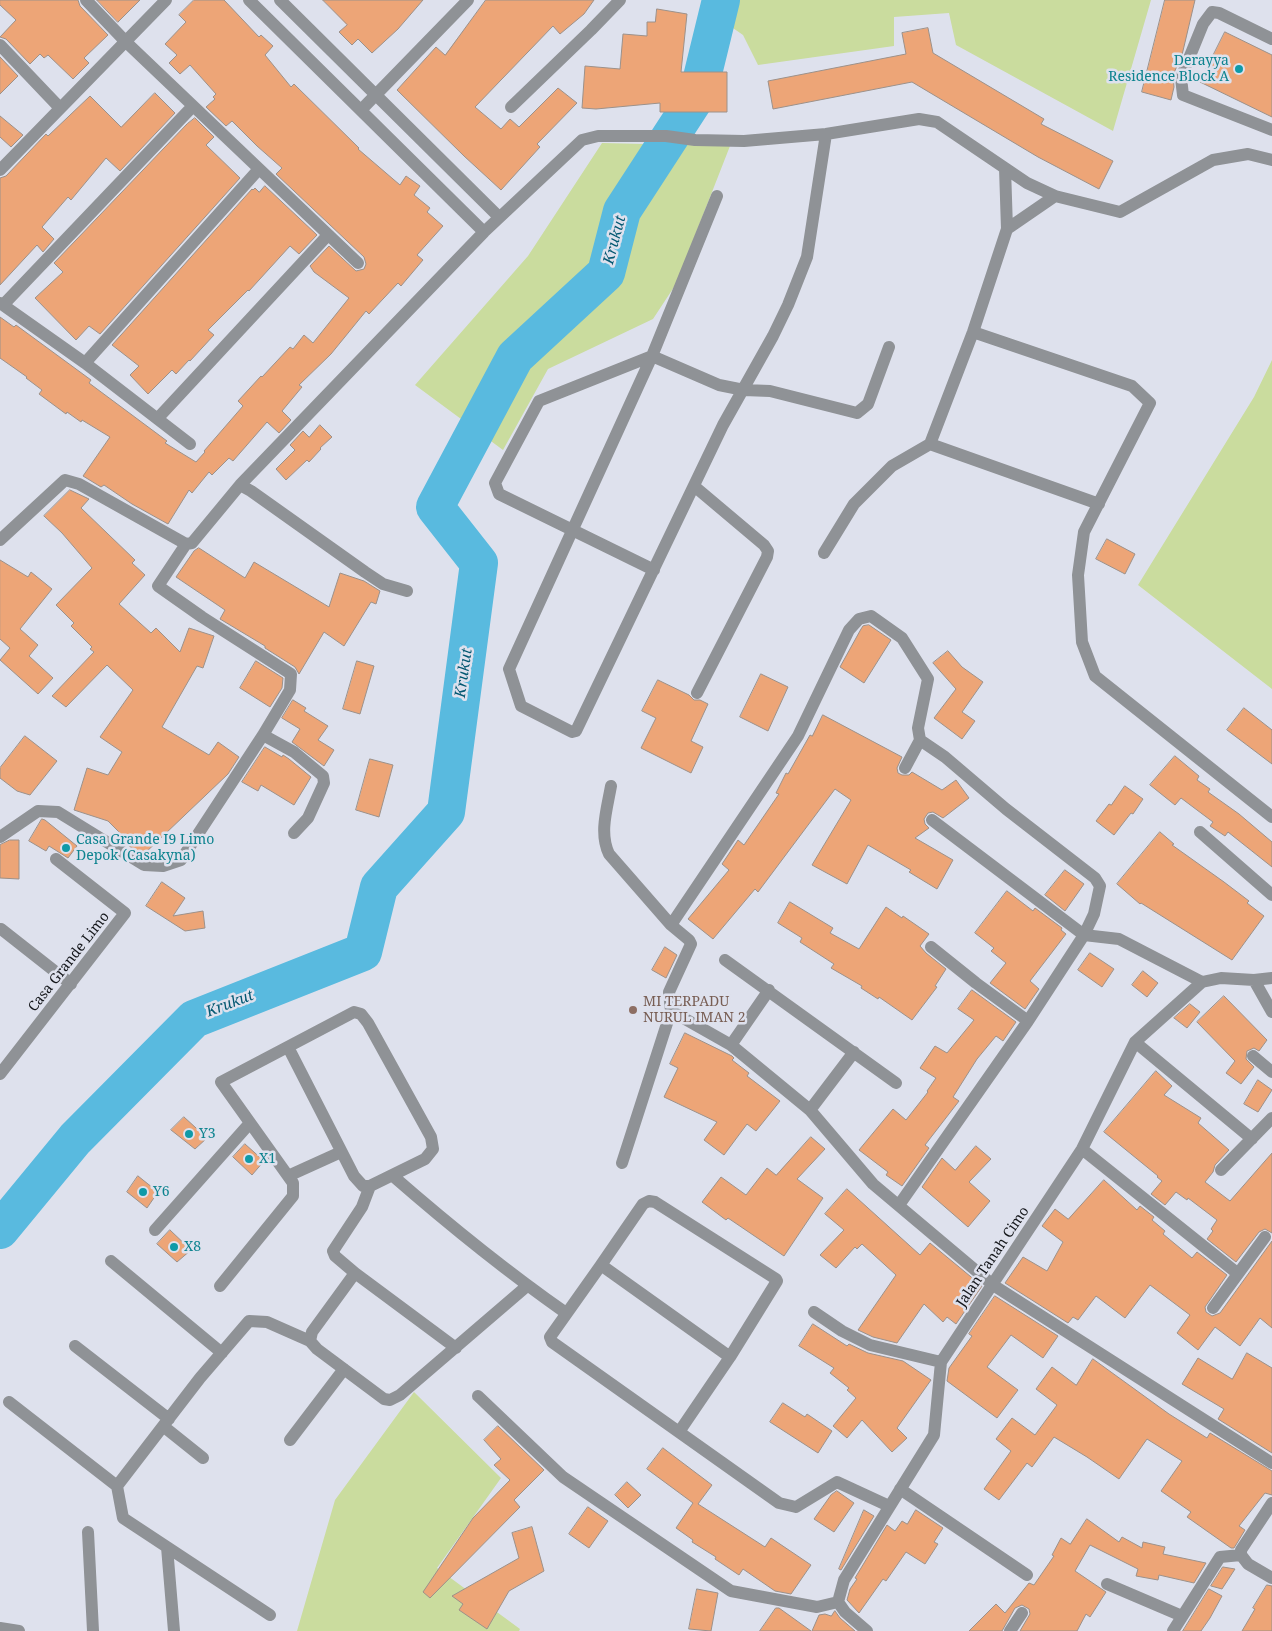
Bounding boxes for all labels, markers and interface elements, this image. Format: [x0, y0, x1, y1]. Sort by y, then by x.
place label: Derayya Residence Block A [1108, 53, 1229, 85]
marker: Derayya Residence Block A [1233, 63, 1245, 75]
water label: Krukut [600, 214, 630, 266]
water label: Krukut [452, 647, 476, 699]
place label: Casa Grande I9 Limo Depok (Casakyna) [76, 832, 214, 864]
marker: Casa Grande I9 Limo Depok (Casakyna) [60, 842, 72, 854]
street label: Casa Grande Limo [25, 909, 113, 1015]
water label: Krukut [204, 987, 256, 1021]
place label: MI TERPADU NURUL IMAN 2 [643, 994, 745, 1026]
marker: MI TERPADU NURUL IMAN 2 [627, 1004, 639, 1016]
place label: Y3 [199, 1126, 216, 1142]
marker: Y3 [183, 1128, 195, 1140]
place label: X1 [259, 1151, 276, 1167]
marker: X1 [243, 1153, 255, 1165]
place label: Y6 [153, 1184, 170, 1200]
marker: Y6 [137, 1186, 149, 1198]
street label: Jalan Tanah Cimo [953, 1204, 1033, 1310]
place label: X8 [184, 1239, 201, 1255]
marker: X8 [168, 1241, 180, 1253]

